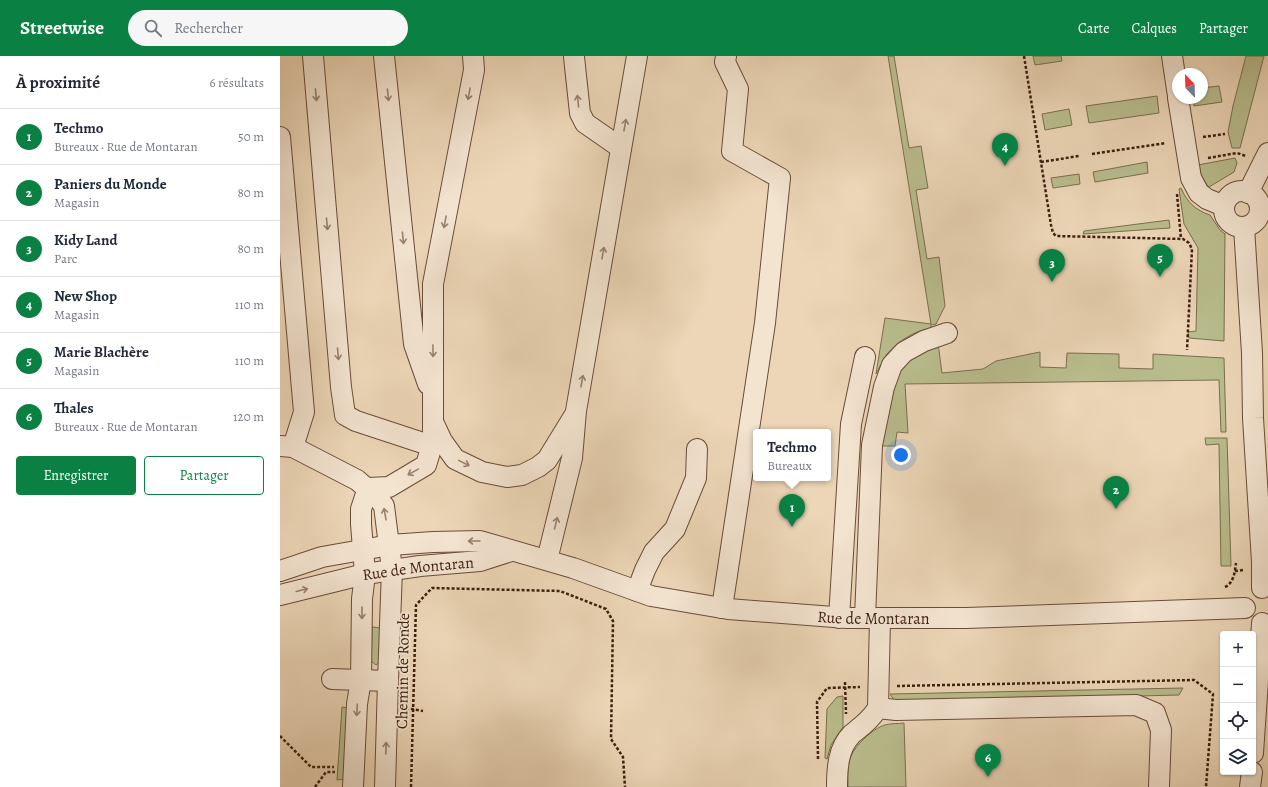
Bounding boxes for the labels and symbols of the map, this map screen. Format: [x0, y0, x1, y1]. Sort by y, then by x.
north arrow [1172, 68, 1208, 104]
one-way arrow [312, 88, 320, 101]
one-way arrow [384, 88, 391, 101]
one-way arrow [465, 88, 473, 101]
one-way arrow [575, 95, 582, 108]
one-way arrow [621, 119, 629, 132]
pin: 4 [992, 133, 1018, 166]
one-way arrow [440, 215, 448, 228]
one-way arrow [323, 217, 331, 230]
one-way arrow [399, 231, 406, 244]
pin: 5 [1147, 244, 1173, 277]
one-way arrow [599, 247, 607, 260]
pin: 3 [1039, 249, 1065, 282]
one-way arrow [429, 344, 437, 357]
one-way arrow [335, 347, 342, 360]
one-way arrow [578, 375, 586, 388]
your location [891, 445, 911, 465]
one-way arrow [458, 460, 470, 467]
one-way arrow [407, 469, 419, 477]
pin: 2 [1103, 476, 1129, 509]
pin: 1 [779, 494, 805, 527]
one-way arrow [381, 508, 389, 521]
one-way arrow [553, 516, 560, 529]
one-way arrow [468, 537, 481, 545]
street label: Rue de Montaran [361, 552, 475, 586]
one-way arrow [295, 585, 308, 593]
one-way arrow [358, 606, 366, 619]
street label: Rue de Montaran [817, 606, 930, 630]
street label: Chemin de Ronde [391, 613, 415, 729]
one-way arrow [353, 703, 360, 716]
one-way arrow [383, 742, 390, 755]
pin: 6 [975, 744, 1001, 777]

